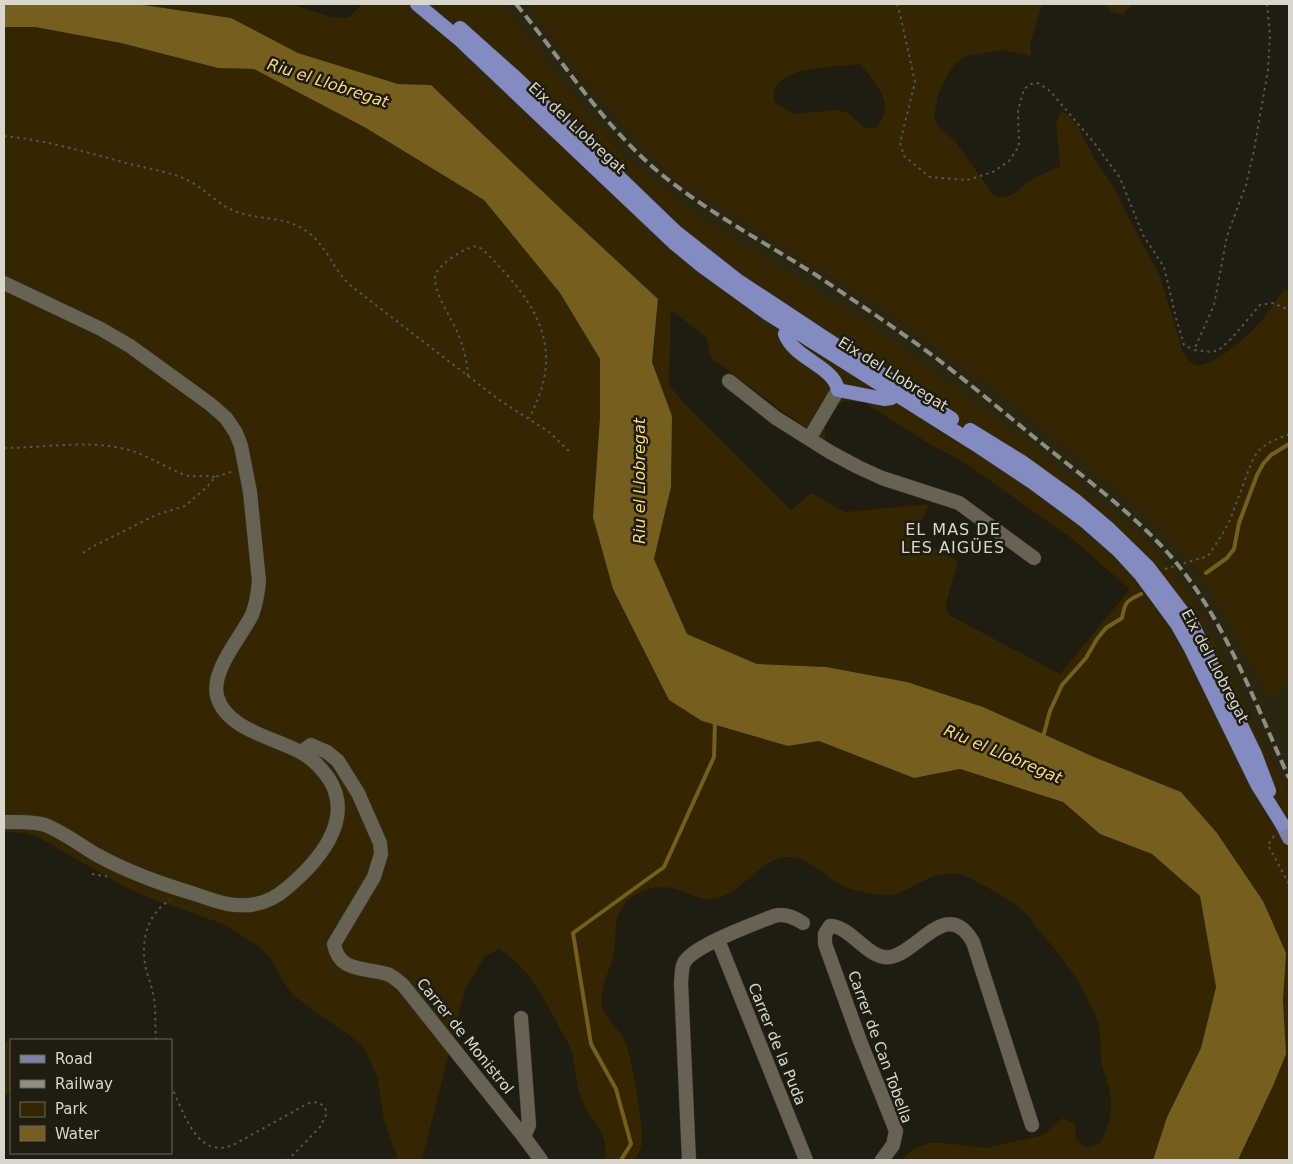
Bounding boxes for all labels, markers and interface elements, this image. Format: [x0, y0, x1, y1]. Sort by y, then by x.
water label: Riu el Llobregat [265, 54, 392, 112]
street label: Eix del Llobregat [525, 78, 629, 178]
street label: Eix del Llobregat [835, 333, 951, 415]
water label: Riu el Llobregat [630, 417, 649, 544]
district label: EL MAS DE LES AIGÜES [901, 520, 1005, 557]
street label: Eix del Llobregat [1178, 606, 1253, 726]
water label: Riu el Llobregat [941, 721, 1065, 788]
street label: Carrer de Can Tobella [844, 968, 916, 1126]
street label: Carrer de Monistrol [413, 974, 517, 1098]
street label: Carrer de la Puda [744, 980, 810, 1108]
legend [10, 1039, 172, 1154]
text: Road [55, 1050, 93, 1068]
text: Railway [55, 1075, 113, 1093]
text: Park [55, 1100, 88, 1118]
text: Water [55, 1125, 100, 1143]

